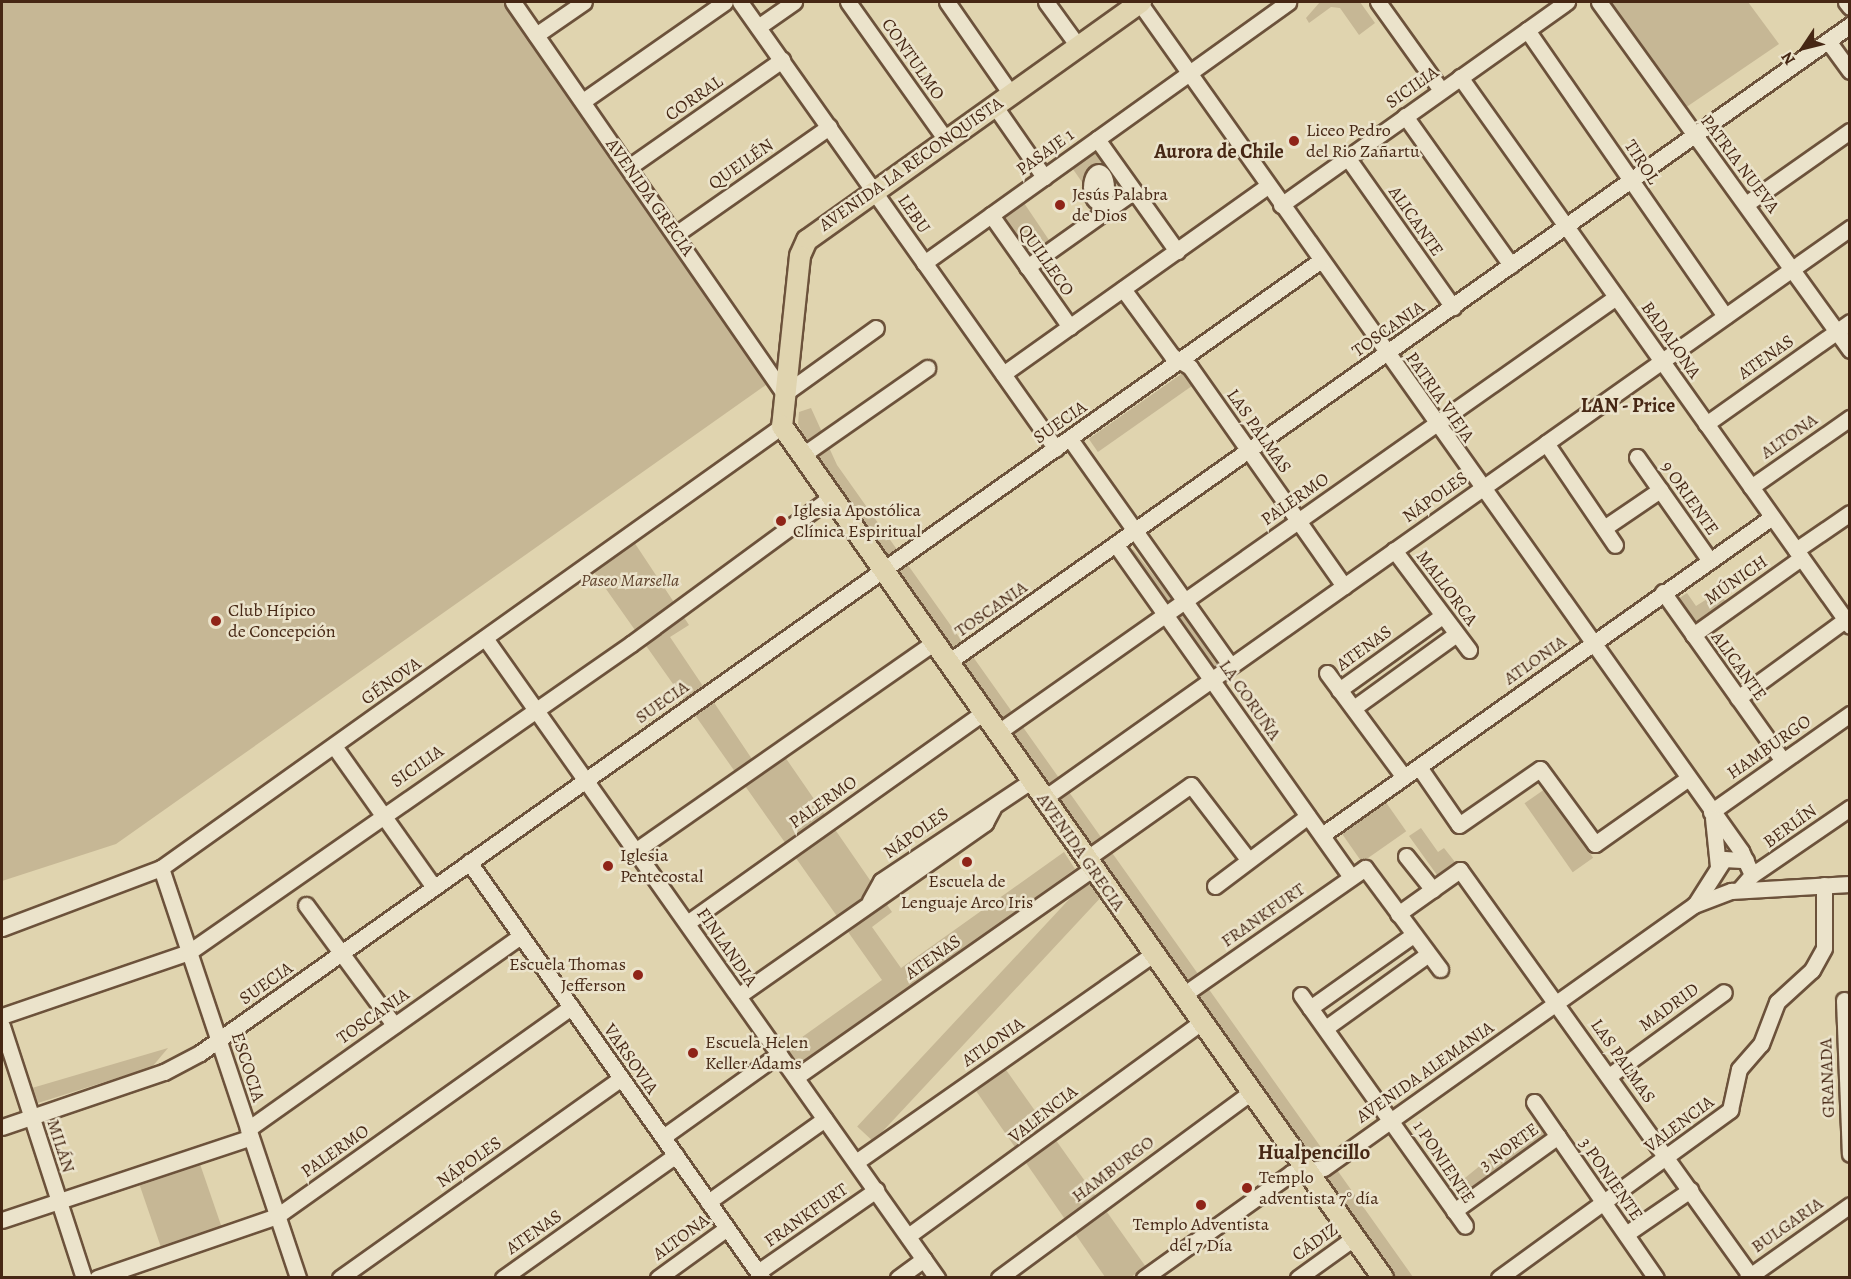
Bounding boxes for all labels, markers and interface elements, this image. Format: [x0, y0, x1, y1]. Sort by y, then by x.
street label: CONTULMO [877, 14, 949, 104]
north arrow [1773, 18, 1833, 78]
text: N [1776, 47, 1801, 69]
street label: SICILIA [1381, 61, 1443, 113]
street label: CORRAL [661, 70, 727, 126]
street label: AVENIDA LA RECONQUISTA [815, 92, 1007, 236]
street label: PATRIA NUEVA [1696, 111, 1784, 217]
place label: Liceo Pedro del Rio Zañartu [1306, 120, 1420, 162]
street label: PASAJE 1 [1012, 124, 1078, 180]
street label: AVENIDA GRECIA [601, 134, 699, 260]
street label: QUEILÉN [704, 134, 778, 194]
marker: Liceo Pedro del Rio Zañartu [1287, 134, 1301, 148]
street label: TIROL [1620, 136, 1664, 188]
district label: Aurora de Chile [1154, 139, 1284, 163]
street label: ALICANTE [1384, 182, 1448, 260]
place label: Jesús Palabra de Dios [1072, 184, 1168, 226]
street label: LEBU [893, 190, 935, 238]
marker: Jesús Palabra de Dios [1053, 198, 1067, 212]
street label: QUILLECO [1013, 220, 1079, 300]
street label: TOSCANIA [1348, 296, 1428, 362]
street label: BADALONA [1637, 297, 1705, 383]
street label: ATENAS [1734, 330, 1798, 384]
street label: PATRIA VIEJA [1401, 348, 1479, 446]
street label: LAS PALMAS [1222, 385, 1296, 477]
district label: LAN - Price [1580, 393, 1676, 417]
street label: SUECIA [1029, 396, 1091, 448]
street label: ALTONA [1756, 409, 1822, 463]
street label: 9 ORIENTE [1657, 457, 1723, 539]
street label: NÁPOLES [1398, 467, 1472, 527]
street label: PALERMO [1257, 468, 1333, 530]
place label: Iglesia Apostólica Clínica Espiritual [793, 500, 921, 542]
marker: Iglesia Apostólica Clínica Espiritual [774, 514, 788, 528]
street label: MALLORCA [1412, 546, 1482, 630]
street label: MÚNICH [1700, 551, 1772, 609]
park label: Paseo Marsella [581, 569, 679, 591]
street label: TOSCANIA [951, 576, 1031, 642]
place label: Club Hípico de Concepción [228, 600, 335, 642]
marker: Club Hípico de Concepción [209, 614, 223, 628]
street label: ATENAS [1332, 621, 1396, 675]
street label: ALICANTE [1707, 627, 1771, 705]
street label: ATLONIA [1500, 631, 1570, 689]
street label: GÉNOVA [357, 653, 425, 709]
street label: LA CORUÑA [1214, 656, 1286, 744]
street label: SUECIA [631, 676, 693, 728]
street label: HAMBURGO [1723, 710, 1815, 784]
street label: SICILIA [386, 740, 448, 792]
street label: PALERMO [785, 771, 861, 833]
street label: AVENIDA GRECIA [1032, 789, 1130, 915]
street label: BERLÍN [1759, 799, 1821, 853]
street label: NÁPOLES [879, 803, 953, 863]
place label: Iglesia Pentecostal [620, 845, 703, 888]
marker: Escuela de Lenguaje Arco Iris [960, 855, 974, 869]
marker: Iglesia Pentecostal [601, 859, 615, 873]
place label: Escuela de Lenguaje Arco Iris [901, 871, 1033, 914]
street label: FRANKFURT [1217, 878, 1309, 952]
street label: FINLANDIA [692, 903, 762, 991]
street label: ATENAS [901, 930, 965, 984]
place label: Escuela Thomas Jefferson [509, 954, 626, 996]
street label: SUECIA [235, 957, 297, 1009]
marker: Escuela Thomas Jefferson [631, 968, 645, 982]
street label: MADRID [1635, 978, 1703, 1036]
street label: TOSCANIA [333, 983, 413, 1049]
street label: ATLONIA [958, 1013, 1028, 1071]
street label: LAS PALMAS [1586, 1015, 1660, 1107]
street label: AVENIDA ALEMANIA [1352, 1016, 1498, 1128]
street label: VARSOVIA [599, 1020, 663, 1098]
street label: ESCOCIA [227, 1030, 269, 1104]
place label: Escuela Helen Keller Adams [705, 1032, 808, 1074]
street label: GRANADA [1815, 1038, 1839, 1118]
marker: Escuela Helen Keller Adams [686, 1046, 700, 1060]
street label: VALENCIA [1004, 1080, 1082, 1148]
street label: VALENCIA [1640, 1091, 1718, 1157]
street label: 1 PONIENTE [1408, 1116, 1480, 1208]
street label: MILÁN [42, 1117, 80, 1175]
street label: 3 NORTE [1475, 1118, 1543, 1176]
street label: PALERMO [297, 1120, 373, 1182]
street label: HAMBURGO [1068, 1131, 1158, 1207]
street label: NÁPOLES [432, 1132, 506, 1192]
street label: 3 PONIENTE [1574, 1133, 1648, 1225]
district label: Hualpencillo [1258, 1139, 1370, 1165]
place label: Templo adventista 7° día [1259, 1167, 1379, 1210]
street label: FRANKFURT [760, 1178, 852, 1252]
marker: Templo adventista 7° día [1240, 1181, 1254, 1195]
street label: BULGARIA [1747, 1193, 1827, 1257]
marker: Templo Adventista del 7 Día [1194, 1198, 1208, 1212]
street label: ATENAS [502, 1205, 566, 1259]
street label: ALTONA [649, 1209, 713, 1265]
place label: Templo Adventista del 7 Día [1133, 1214, 1269, 1256]
street label: CÁDIZ [1288, 1218, 1342, 1266]

